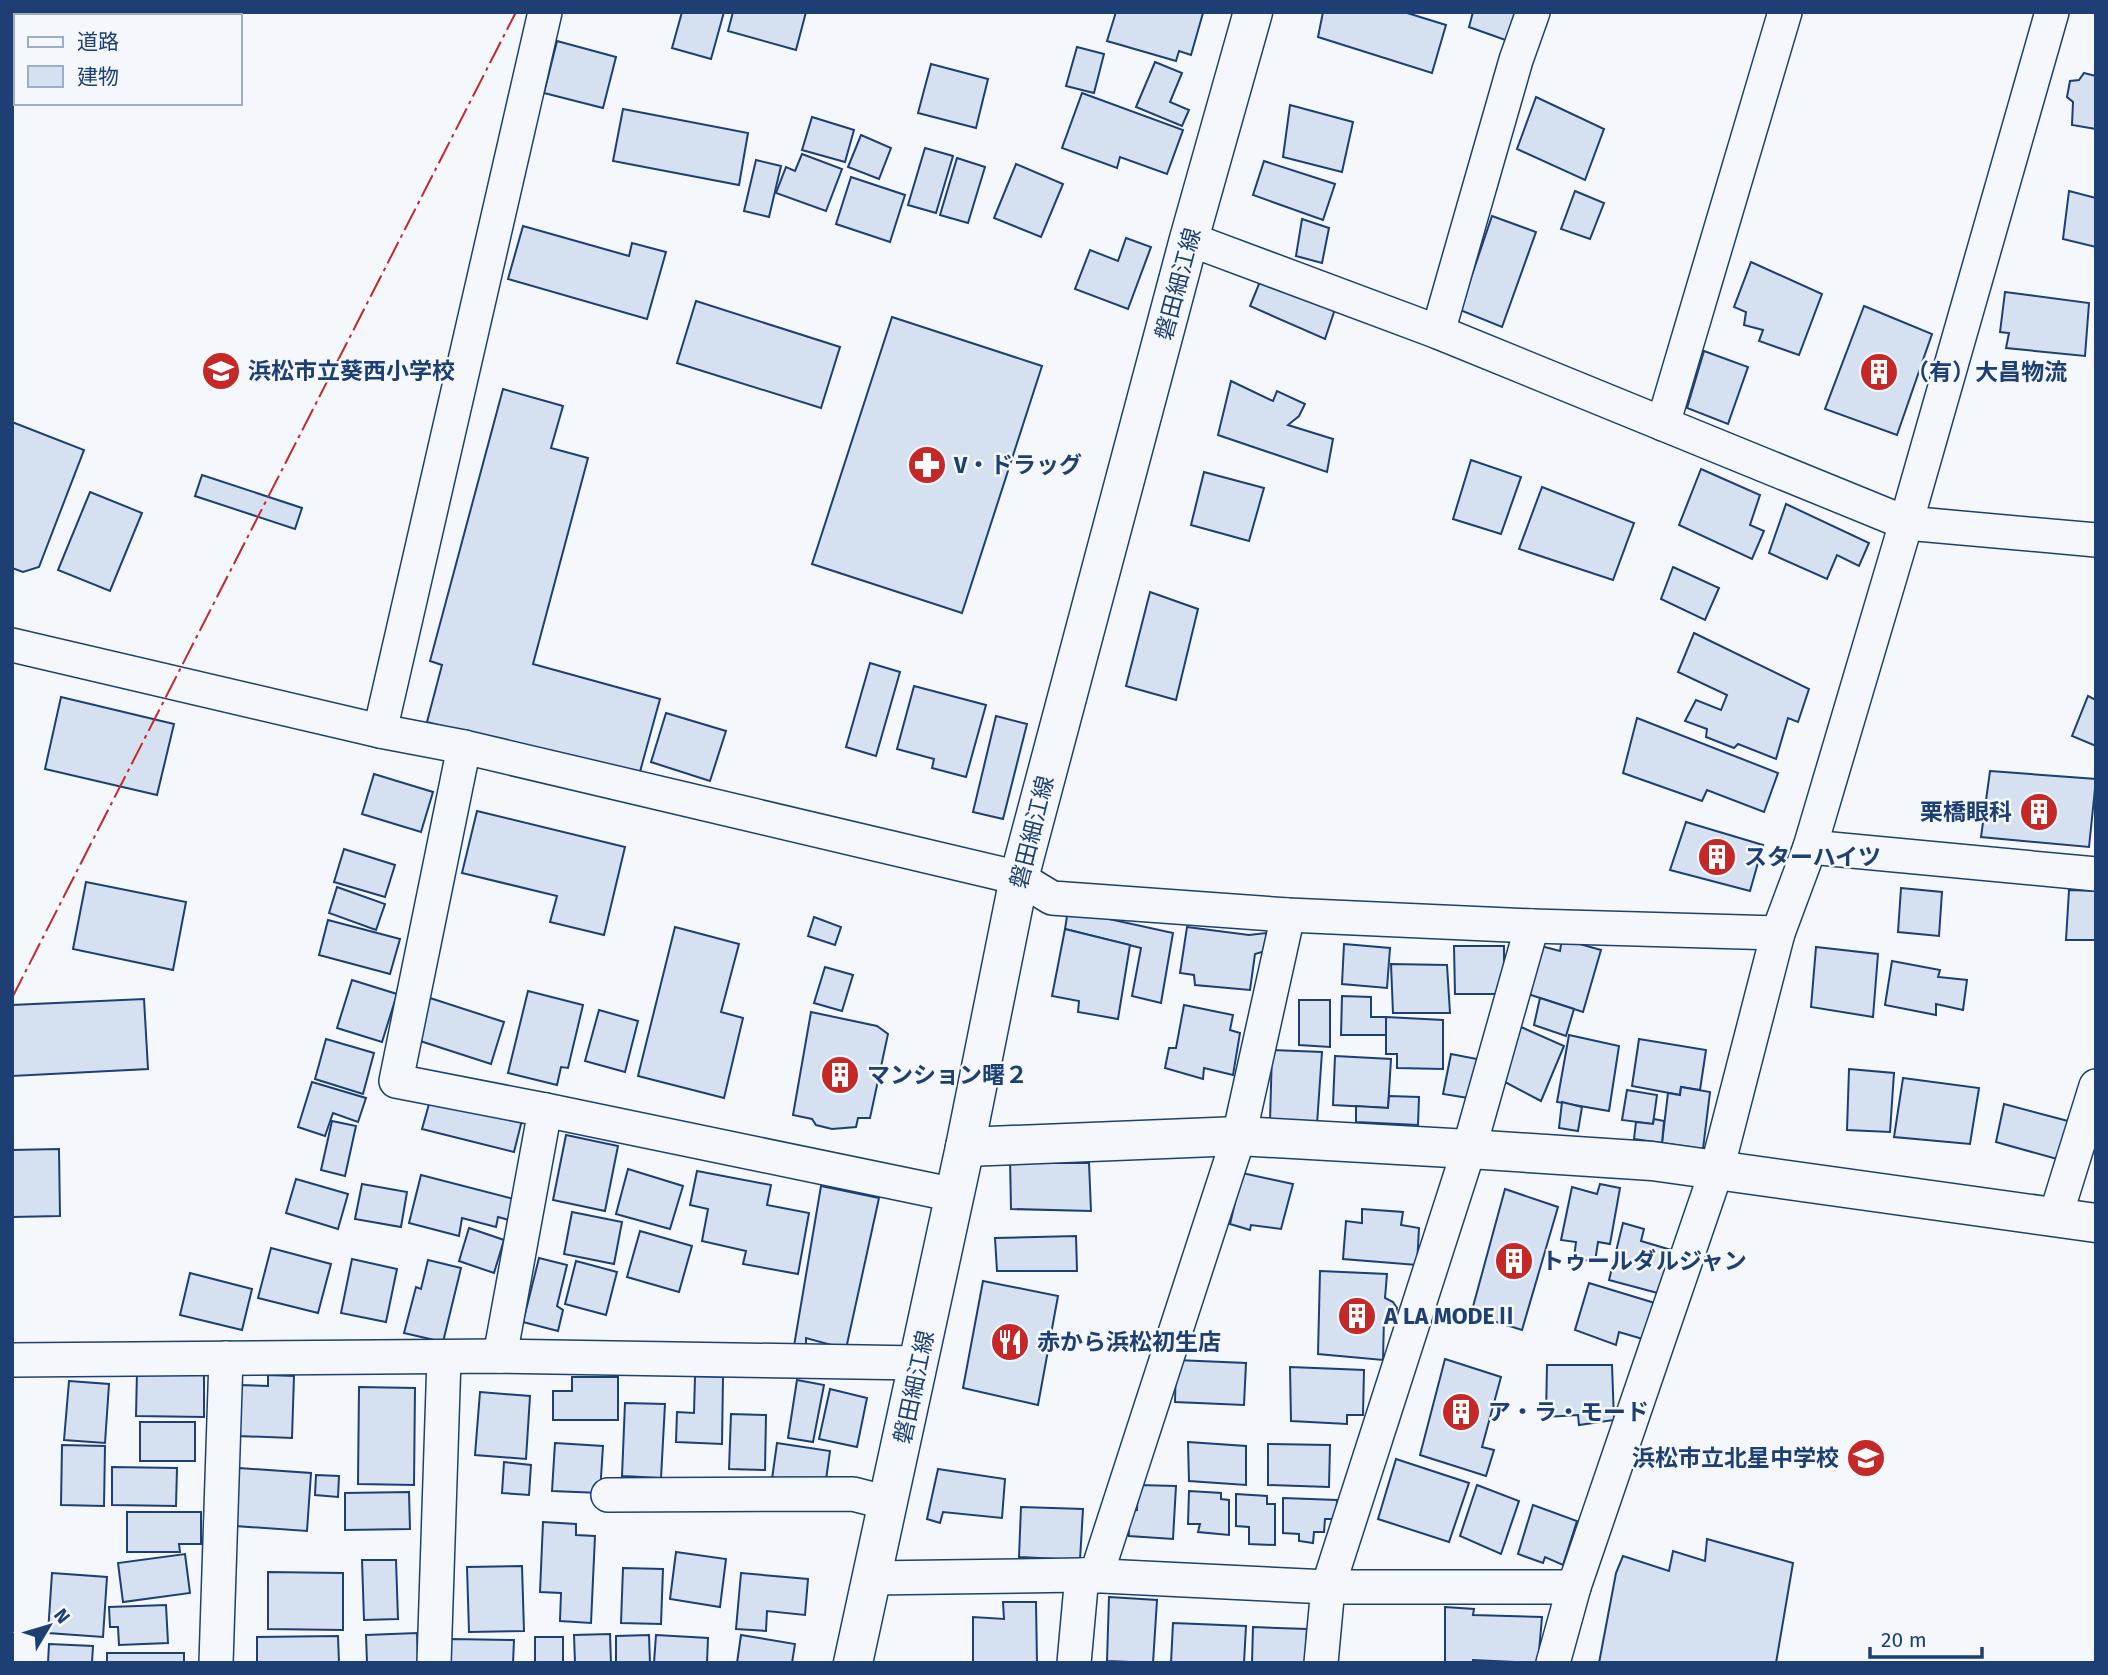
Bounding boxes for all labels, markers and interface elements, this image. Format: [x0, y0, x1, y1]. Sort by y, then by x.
legend [14, 14, 242, 105]
text: 道路 [77, 29, 119, 55]
text: 建物 [77, 64, 119, 90]
street label: 磐田細江線 [1150, 225, 1206, 343]
school or university icon: 浜松市立葵西小学校 [200, 350, 242, 392]
building icon: （有）大昌物流 [1858, 351, 1900, 393]
place label: 浜松市立葵西小学校 [248, 357, 455, 385]
place label: （有）大昌物流 [1906, 358, 2067, 386]
pharmacy icon: V・ドラッグ [906, 444, 948, 486]
place label: V・ドラッグ [953, 451, 1082, 479]
street label: 磐田細江線 [1005, 773, 1059, 891]
building icon: 栗橋眼科 [2018, 791, 2060, 833]
place label: 栗橋眼科 [1920, 798, 2012, 826]
building icon: スターハイツ [1696, 836, 1738, 878]
place label: スターハイツ [1744, 843, 1881, 871]
building icon: マンション曙２ [819, 1054, 861, 1096]
place label: マンション曙２ [867, 1061, 1028, 1089]
building icon: トゥールダルジャン [1493, 1240, 1535, 1282]
place label: トゥールダルジャン [1541, 1247, 1747, 1275]
building icon: A LA MODEⅡ [1336, 1295, 1378, 1337]
place label: A LA MODEⅡ [1383, 1302, 1518, 1330]
restaurant icon: 赤から浜松初生店 [989, 1321, 1031, 1363]
street label: 磐田細江線 [888, 1328, 940, 1446]
place label: 赤から浜松初生店 [1037, 1328, 1221, 1356]
building icon: ア・ラ・モード [1440, 1391, 1482, 1433]
place label: ア・ラ・モード [1488, 1398, 1649, 1426]
school or university icon: 浜松市立北星中学校 [1845, 1437, 1887, 1479]
place label: 浜松市立北星中学校 [1632, 1444, 1839, 1472]
north arrow [14, 1591, 84, 1661]
text: N [49, 1604, 75, 1628]
scale bar [1870, 1616, 1982, 1660]
text: 20 m [1881, 1627, 1927, 1653]

